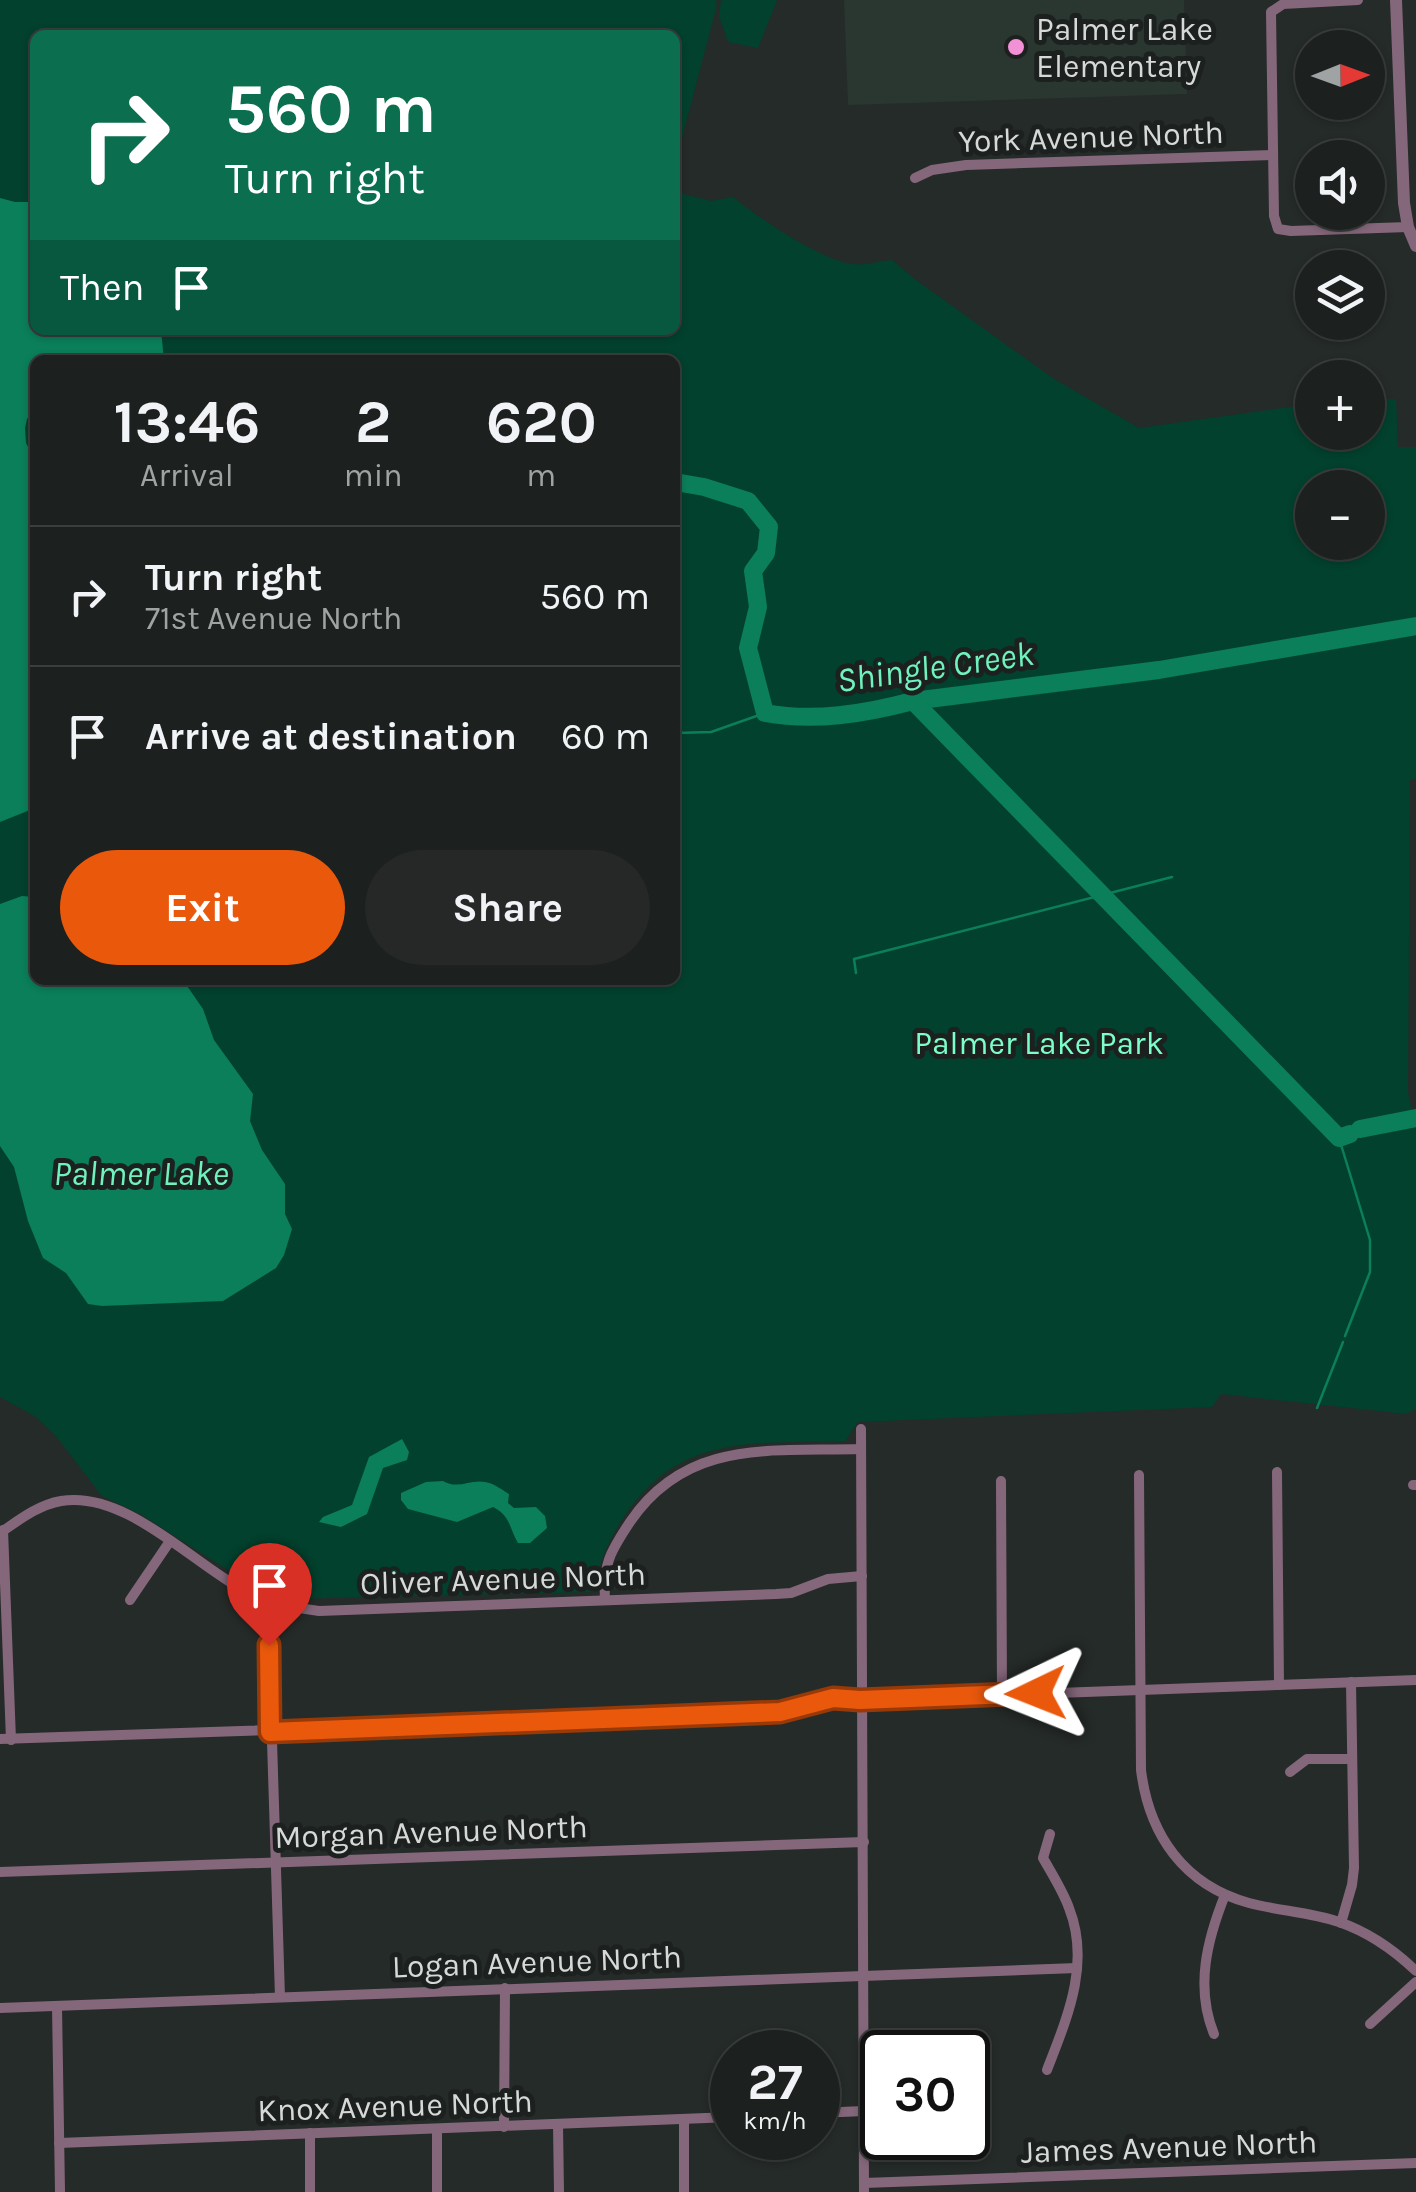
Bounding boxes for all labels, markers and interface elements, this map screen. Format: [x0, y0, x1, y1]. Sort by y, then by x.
place label: Palmer Lake Elementary [1036, 11, 1213, 85]
north arrow [1295, 30, 1385, 120]
map controls [1295, 30, 1385, 560]
marker: Palmer Lake Elementary [1005, 36, 1027, 58]
text: 560 m [225, 68, 437, 150]
icon: right [60, 70, 190, 200]
street label: York Avenue North [958, 114, 1224, 160]
button: sound [1295, 140, 1385, 230]
text: Turn right [225, 152, 425, 204]
button: layers [1295, 250, 1385, 340]
icon: arrive [164, 260, 219, 315]
text: Then [60, 265, 144, 310]
button: + [1295, 360, 1385, 450]
text: 13:46 [113, 387, 260, 457]
text: 2 [355, 387, 391, 457]
text: 620 [486, 387, 597, 457]
text: Arrival [140, 457, 234, 494]
text: min [344, 457, 403, 494]
text: m [526, 457, 556, 494]
button: − [1295, 470, 1385, 560]
text: Turn right [145, 555, 322, 600]
icon: right [60, 569, 115, 624]
text: 560 m [540, 574, 650, 619]
text: 71st Avenue North [145, 600, 402, 637]
water label: Shingle Creek [834, 633, 1036, 701]
icon: arrive [60, 709, 115, 764]
text: Arrive at destination [145, 714, 517, 759]
text: 60 m [561, 714, 650, 759]
button: Exit [60, 850, 345, 965]
button: Share [365, 850, 650, 965]
park label: Palmer Lake Park [914, 1025, 1164, 1062]
water label: Palmer Lake [53, 1153, 229, 1194]
pin [227, 1543, 312, 1646]
street label: Oliver Avenue North [359, 1556, 647, 1602]
icon: arrive [242, 1558, 297, 1613]
position arrow [984, 1641, 1088, 1745]
street label: Morgan Avenue North [274, 1808, 588, 1856]
street label: Logan Avenue North [391, 1938, 683, 1986]
speed limit sign: 30 [860, 2030, 990, 2160]
text: 27 [747, 2053, 803, 2112]
street label: Knox Avenue North [257, 2083, 533, 2129]
text: km/h [743, 2106, 807, 2135]
street label: James Avenue North [1020, 2123, 1318, 2171]

